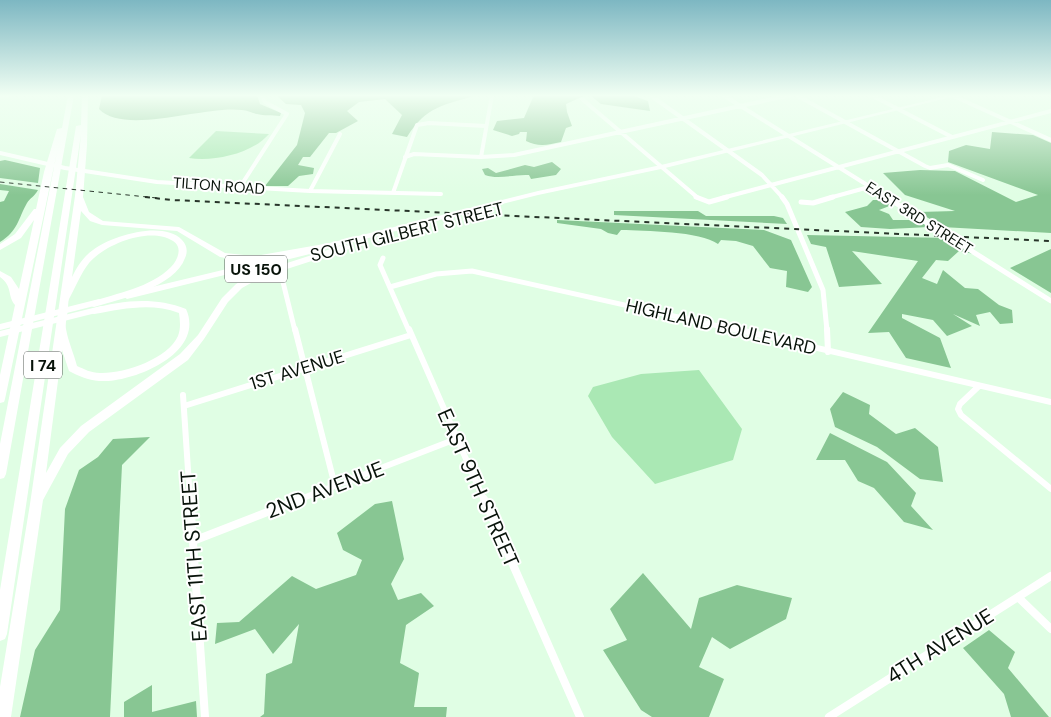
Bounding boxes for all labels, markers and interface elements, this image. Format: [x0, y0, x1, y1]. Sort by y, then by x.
street label: TILTON ROAD [172, 173, 266, 199]
street label: EAST 3RD STREET [862, 177, 976, 259]
street label: SOUTH GILBERT STREET [308, 196, 506, 268]
road number: US 150 [225, 255, 287, 282]
street label: HIGHLAND BOULEVARD [623, 293, 819, 361]
street label: 1ST AVENUE [247, 344, 347, 396]
road number: I 74 [24, 352, 62, 378]
street label: EAST 9TH STREET [430, 404, 526, 572]
street label: 2ND AVENUE [262, 455, 388, 525]
street label: EAST 11TH STREET [174, 469, 214, 642]
street label: 4TH AVENUE [881, 602, 999, 690]

